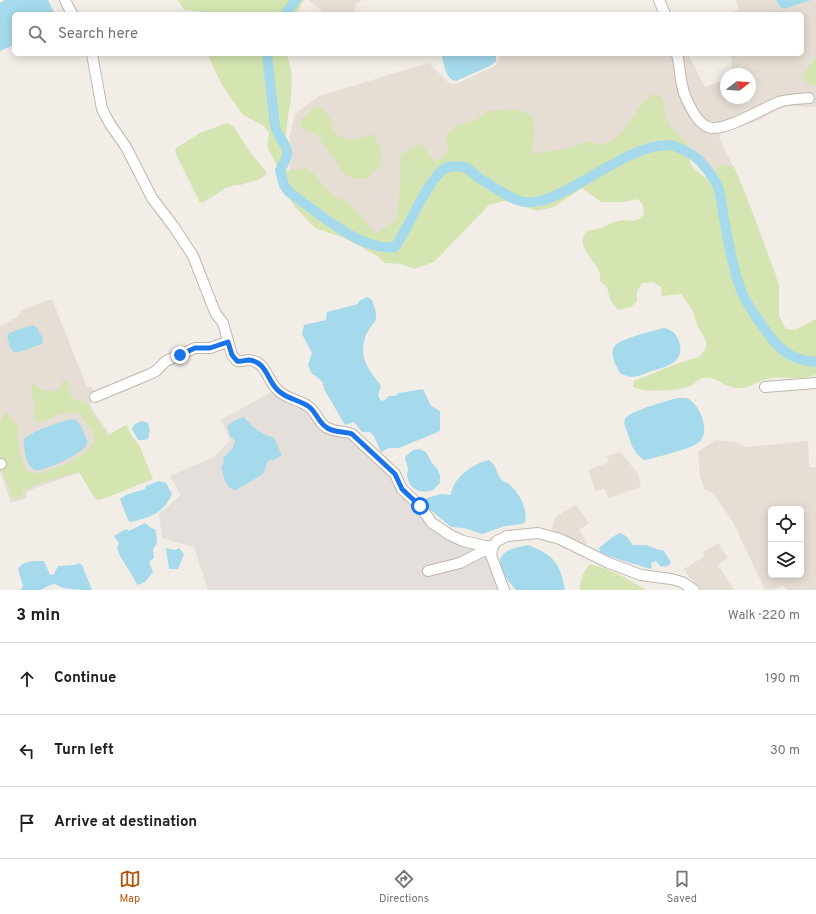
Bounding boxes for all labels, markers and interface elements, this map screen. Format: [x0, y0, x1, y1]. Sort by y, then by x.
search box [12, 12, 804, 56]
icon: search [26, 23, 48, 45]
text: Search here [58, 25, 138, 44]
north arrow [720, 68, 756, 104]
route end [171, 346, 189, 364]
route start [411, 497, 429, 515]
map controls [768, 506, 804, 578]
button: locate [768, 506, 804, 542]
button: layers [768, 542, 804, 578]
text: 3 min [16, 605, 60, 627]
text: Walk · 220 m [728, 608, 800, 624]
icon: ahead [16, 668, 38, 690]
text: Continue [54, 669, 116, 688]
text: 190 m [765, 671, 800, 687]
icon: left [16, 740, 38, 762]
text: Turn left [54, 741, 114, 760]
text: 30 m [770, 743, 800, 759]
icon: arrive [16, 812, 38, 834]
text: Arrive at destination [54, 813, 197, 832]
tab: Map [119, 868, 141, 906]
tab: Directions [379, 868, 429, 906]
tab: Saved [667, 868, 697, 906]

